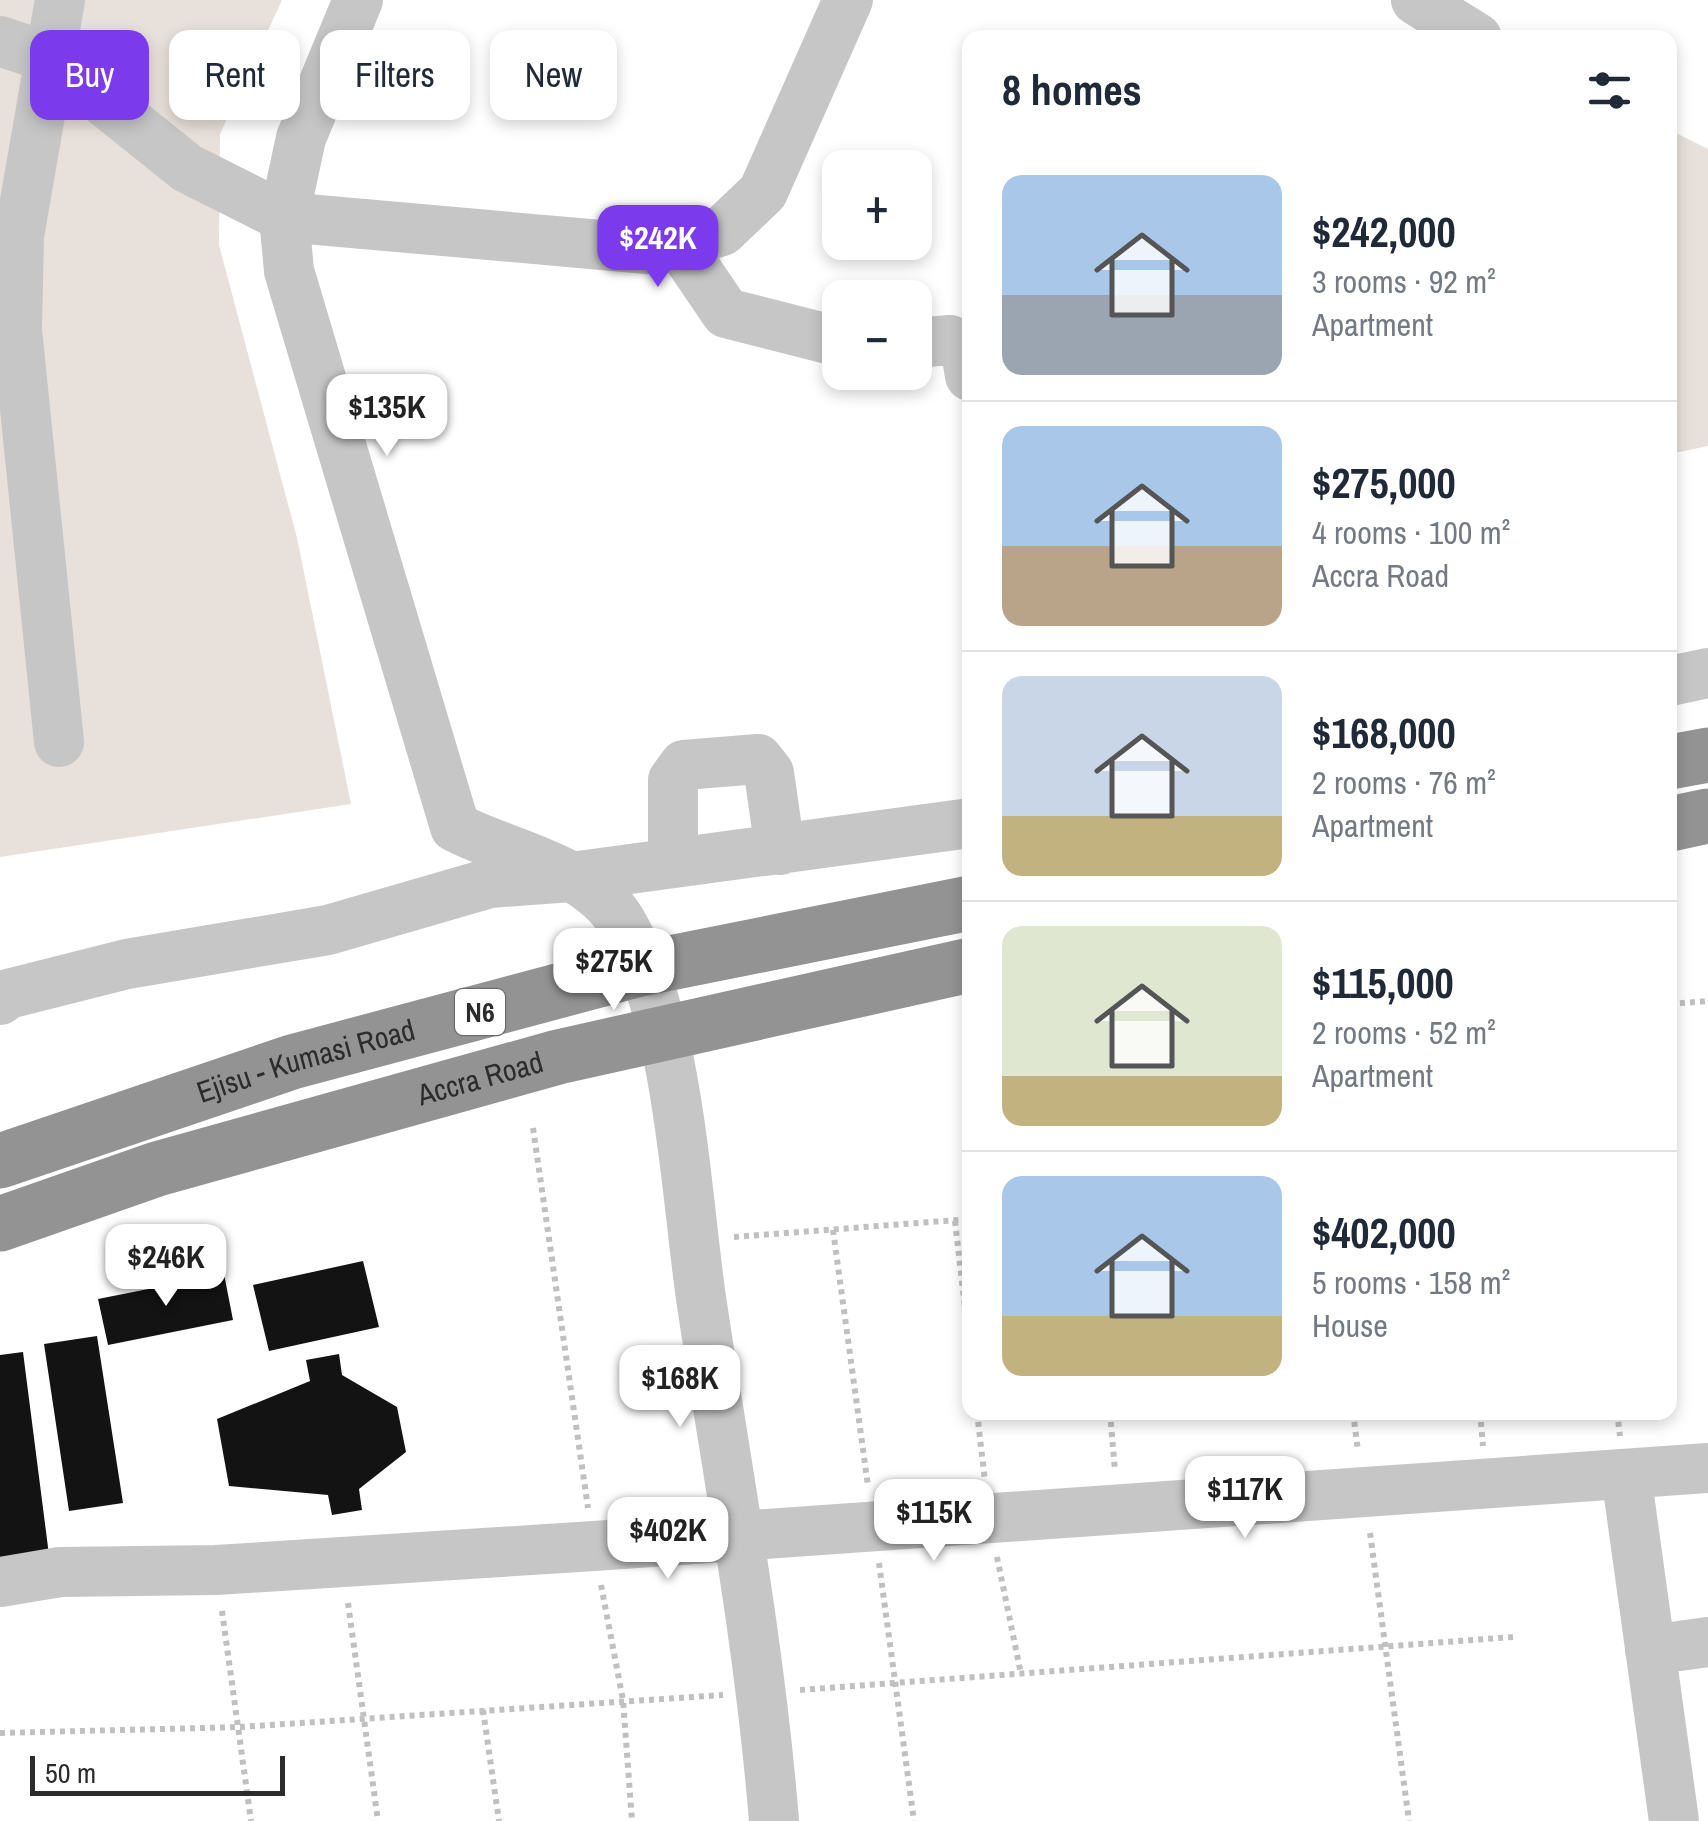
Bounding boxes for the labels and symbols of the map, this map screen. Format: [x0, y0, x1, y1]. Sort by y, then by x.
pin: $242K [588, 205, 728, 290]
pin: $135K [317, 374, 457, 459]
pin: $275K [544, 928, 684, 1013]
road number: N6 [455, 989, 505, 1035]
street label: Ejisu - Kumasi Road [191, 1009, 419, 1112]
street label: Accra Road [412, 1041, 547, 1115]
pin: $246K [96, 1224, 236, 1309]
pin: $168K [610, 1345, 750, 1430]
pin: $117K [1175, 1456, 1315, 1541]
pin: $115K [864, 1479, 1004, 1564]
pin: $402K [598, 1497, 738, 1582]
scale bar [30, 1751, 285, 1796]

